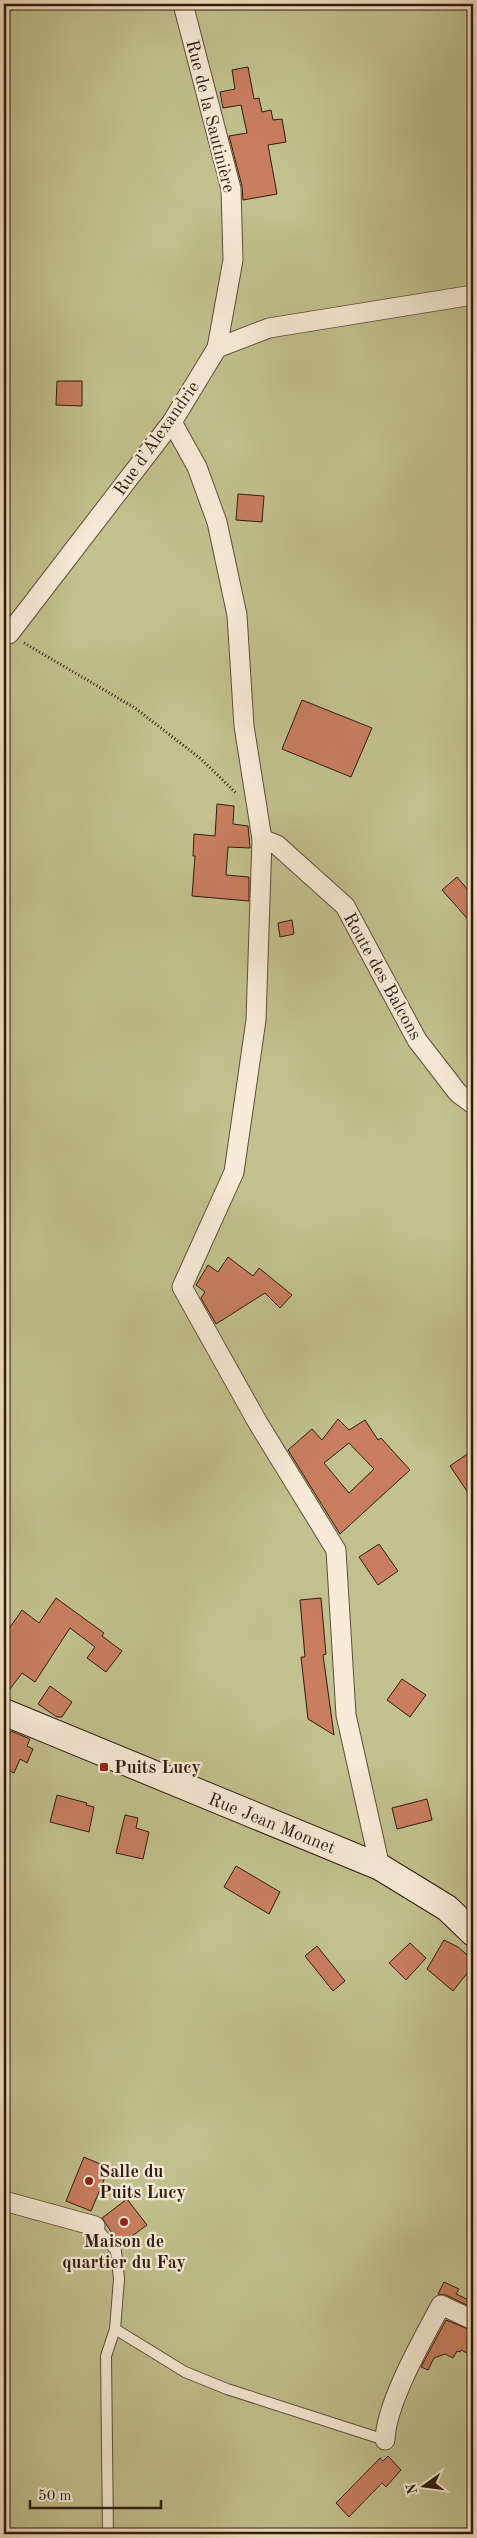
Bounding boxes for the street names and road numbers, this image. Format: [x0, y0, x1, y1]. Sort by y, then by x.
street label: Rue de la Sautinière [182, 38, 238, 194]
street label: Rue d’Alexandrie [111, 378, 203, 499]
street label: Route des Balcons [340, 910, 425, 1043]
street label: Rue Jean Monnet [205, 1790, 338, 1858]

